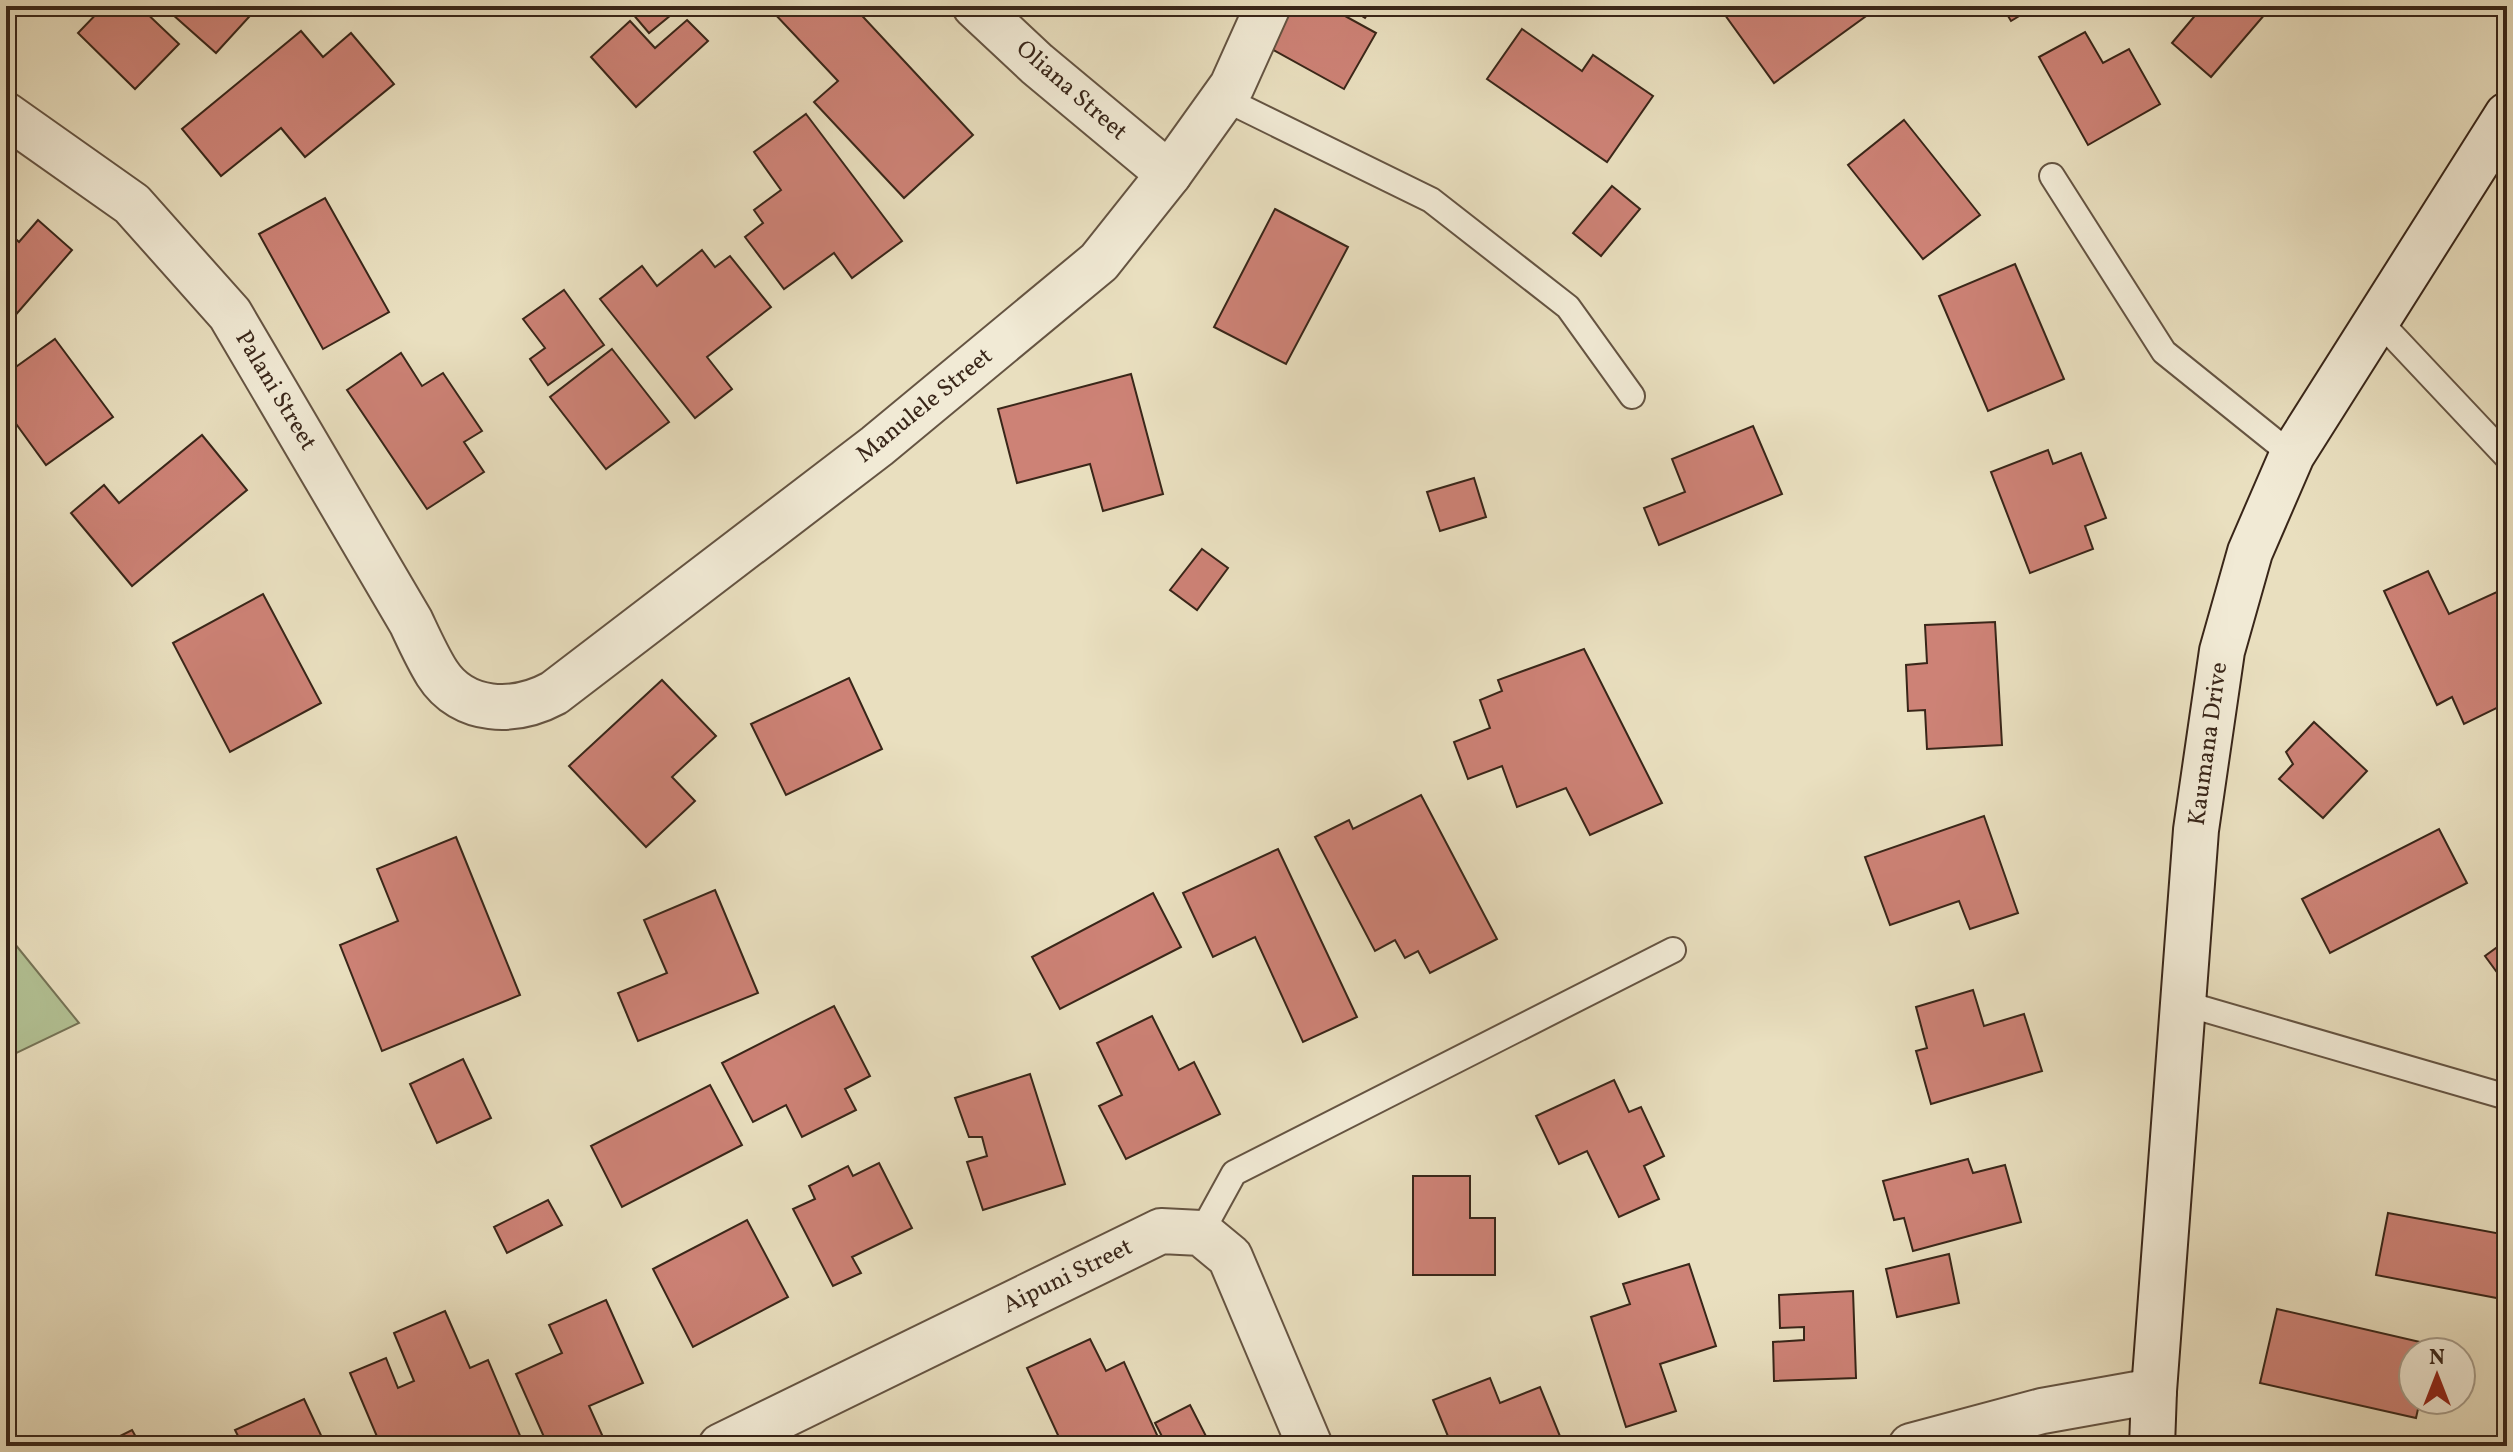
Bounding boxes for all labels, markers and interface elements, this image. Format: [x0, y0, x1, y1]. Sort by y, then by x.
street label: Oliana Street [1008, 33, 1134, 149]
street label: Palani Street [226, 325, 324, 457]
street label: Manulele Street [849, 340, 1001, 472]
street label: Kaumana Drive [2181, 660, 2237, 828]
street label: Aipuni Street [997, 1231, 1139, 1323]
north arrow [2397, 1336, 2477, 1416]
text: N [2429, 1343, 2445, 1374]

